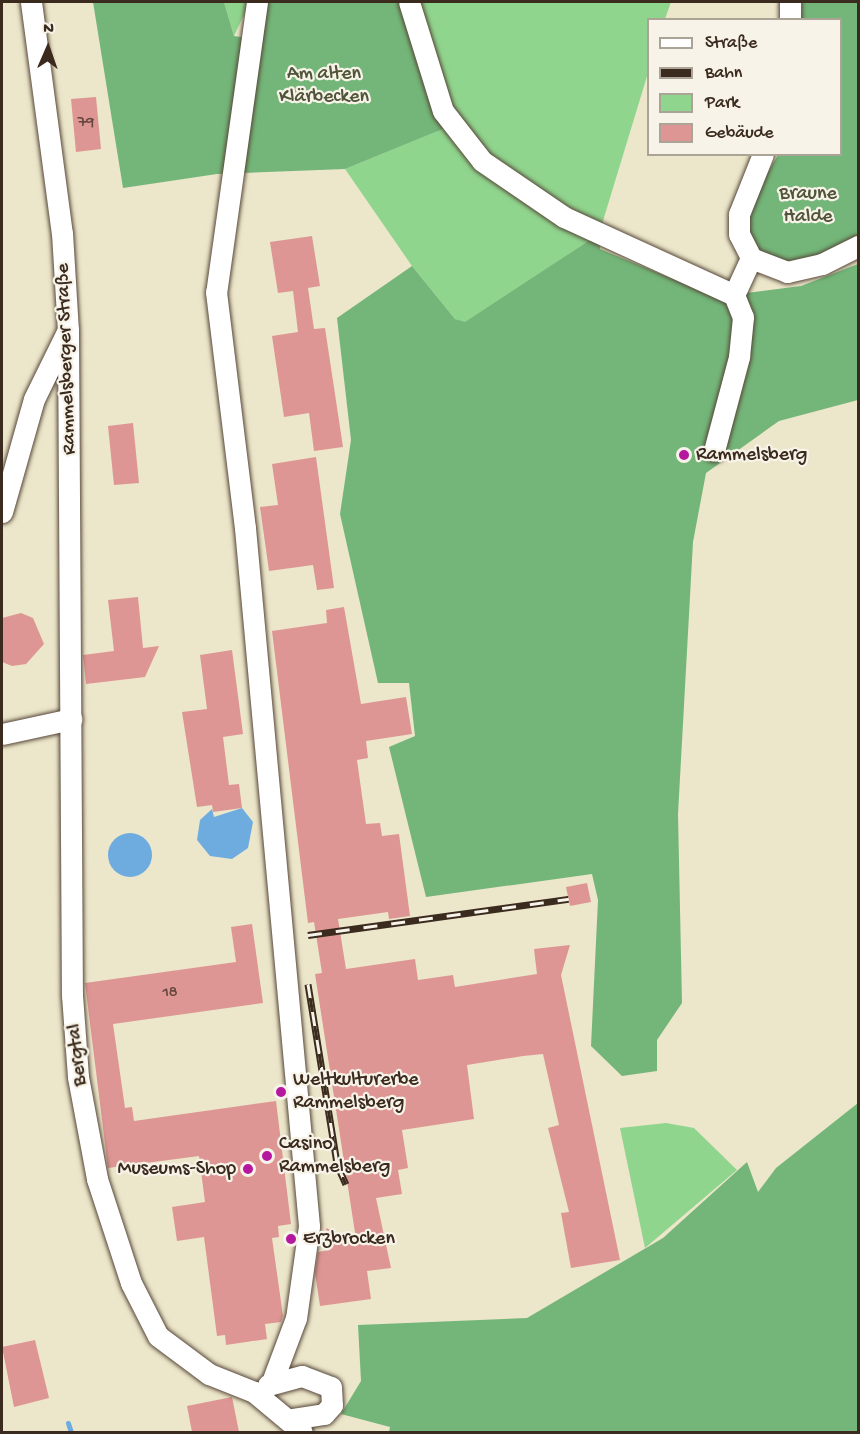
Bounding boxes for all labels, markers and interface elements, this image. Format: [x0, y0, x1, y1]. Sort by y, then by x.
north arrow [18, 18, 78, 78]
legend [647, 18, 842, 156]
text: N [43, 20, 54, 39]
text: Straße [705, 33, 757, 54]
park label: Am alten Klärbecken [279, 62, 369, 109]
text: Bahn [705, 63, 742, 84]
text: Park [705, 93, 739, 114]
house number: 79 [78, 114, 94, 134]
text: Gebäude [705, 123, 773, 144]
park label: Braune Halde [779, 183, 837, 230]
street label: Rammelsberger Straße [52, 263, 82, 455]
place label: Rammelsberg [696, 443, 807, 467]
marker: Rammelsberg [677, 448, 691, 462]
house number: 18 [162, 984, 178, 1004]
street label: Bergtal [63, 1023, 93, 1087]
place label: Weltkulturerbe Rammelsberg [293, 1068, 419, 1115]
marker: Weltkulturerbe Rammelsberg [274, 1085, 288, 1099]
place label: Casino Rammelsberg [279, 1132, 390, 1179]
marker: Casino Rammelsberg [260, 1149, 274, 1163]
place label: Museums-Shop [118, 1157, 236, 1181]
marker: Museums-Shop [241, 1162, 255, 1176]
place label: Erzbrocken [303, 1227, 395, 1251]
marker: Erzbrocken [284, 1232, 298, 1246]

